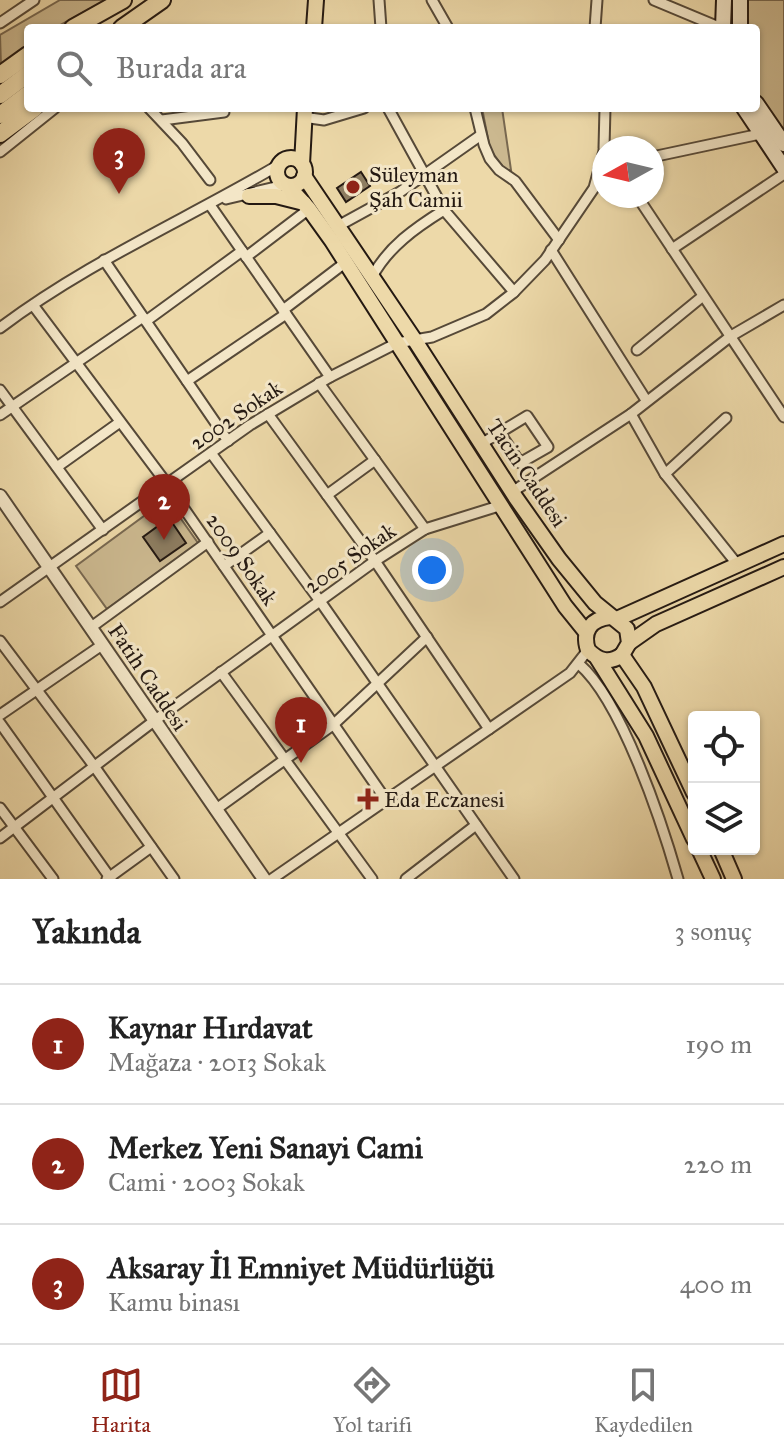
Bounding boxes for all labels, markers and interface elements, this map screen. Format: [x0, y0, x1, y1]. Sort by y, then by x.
search box [24, 24, 760, 112]
icon: search [52, 46, 96, 90]
text: Burada ara [116, 50, 247, 86]
pin: 3 [93, 128, 145, 194]
north arrow [592, 136, 664, 208]
place label: Süleyman Şah Camii [369, 161, 463, 213]
marker: Süleyman Şah Camii [344, 178, 362, 196]
street label: 2002 Sokak [185, 374, 288, 456]
street label: Tacin Caddesi [481, 414, 573, 532]
pin: 2 [138, 474, 190, 540]
street label: 2009 Sokak [200, 508, 284, 611]
street label: 2005 Sokak [299, 516, 401, 599]
your location [412, 550, 452, 590]
street label: Fatih Caddesi [102, 618, 194, 736]
pin: 1 [275, 697, 327, 763]
map controls [688, 711, 760, 855]
button: locate [688, 711, 760, 783]
button: layers [688, 783, 760, 855]
place label: Eda Eczanesi [384, 786, 504, 813]
marker: Eda Eczanesi [359, 790, 377, 808]
text: Yakında [32, 911, 141, 952]
text: 3 sonuç [674, 915, 752, 947]
text: Kaynar Hırdavat [108, 1010, 313, 1046]
text: 1 [53, 1028, 63, 1060]
text: 190 m [685, 1028, 752, 1060]
text: Mağaza · 2013 Sokak [108, 1046, 326, 1078]
text: Merkez Yeni Sanayi Cami [108, 1130, 423, 1166]
text: 2 [52, 1148, 64, 1180]
text: 220 m [684, 1148, 752, 1180]
text: Cami · 2003 Sokak [108, 1166, 305, 1198]
text: Aksaray İl Emniyet Müdürlüğü [108, 1250, 494, 1286]
text: 3 [53, 1268, 63, 1300]
text: 400 m [680, 1268, 752, 1300]
text: Kamu binası [108, 1286, 240, 1318]
tab: Harita [91, 1363, 151, 1438]
tab: Yol tarifi [333, 1363, 412, 1438]
tab: Kaydedilen [594, 1363, 693, 1438]

